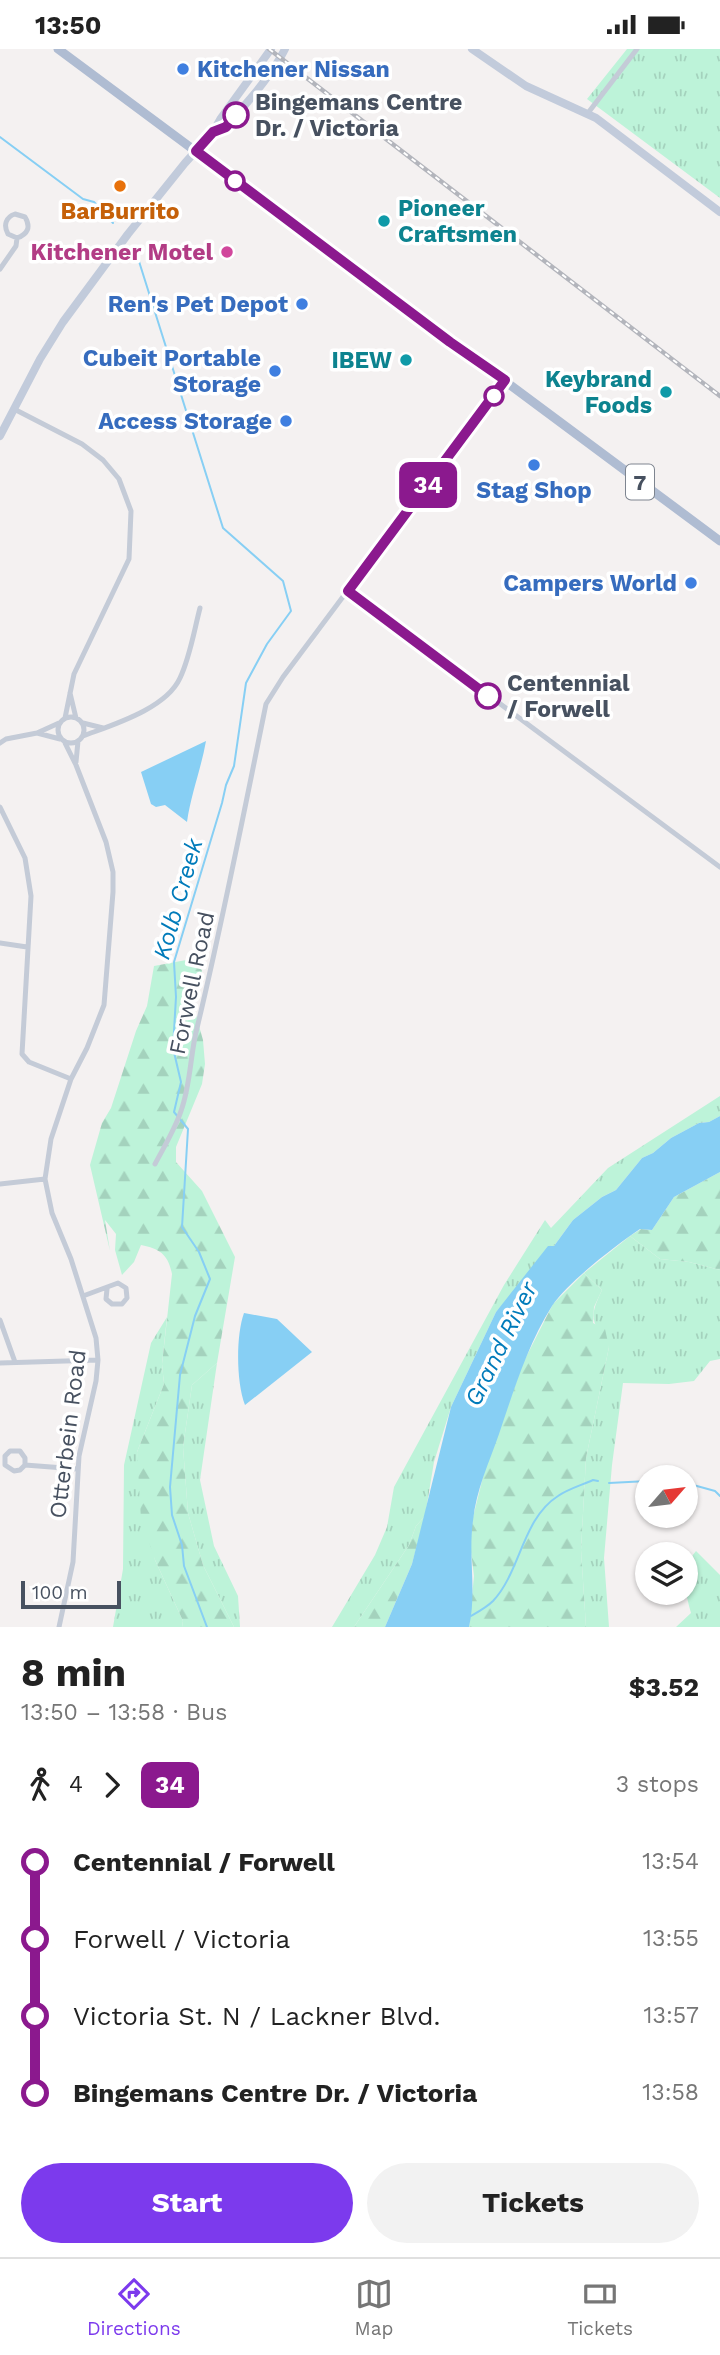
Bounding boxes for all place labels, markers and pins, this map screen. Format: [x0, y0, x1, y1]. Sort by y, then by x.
place label: Kitchener Nissan [197, 56, 390, 83]
marker: Kitchener Nissan [175, 61, 191, 77]
place label: Bingemans Centre Dr. / Victoria [255, 89, 462, 142]
marker: Bingemans Centre Dr. / Victoria [223, 102, 249, 128]
unlabelled marker [225, 171, 245, 191]
marker: BarBurrito [112, 178, 128, 194]
place label: Pioneer Craftsmen [398, 195, 517, 248]
place label: BarBurrito [60, 198, 180, 225]
marker: Pioneer Craftsmen [376, 213, 392, 229]
place label: Kitchener Motel [31, 239, 213, 266]
marker: Kitchener Motel [219, 244, 235, 260]
place label: Ren's Pet Depot [108, 291, 288, 318]
marker: Ren's Pet Depot [294, 296, 310, 312]
place label: Cubeit Portable Storage [83, 345, 261, 398]
place label: IBEW [332, 347, 392, 374]
marker: IBEW [398, 352, 414, 368]
marker: Cubeit Portable Storage [267, 363, 283, 379]
place label: Keybrand Foods [545, 366, 652, 419]
marker: Keybrand Foods [658, 384, 674, 400]
unlabelled marker [484, 386, 504, 406]
place label: Access Storage [98, 408, 272, 435]
marker: Access Storage [278, 413, 294, 429]
marker: Stag Shop [526, 457, 542, 473]
place label: Stag Shop [476, 477, 592, 504]
place label: Campers World [503, 570, 677, 597]
marker: Campers World [683, 575, 699, 591]
place label: Centennial / Forwell [507, 670, 630, 723]
marker: Centennial / Forwell [475, 683, 501, 709]

